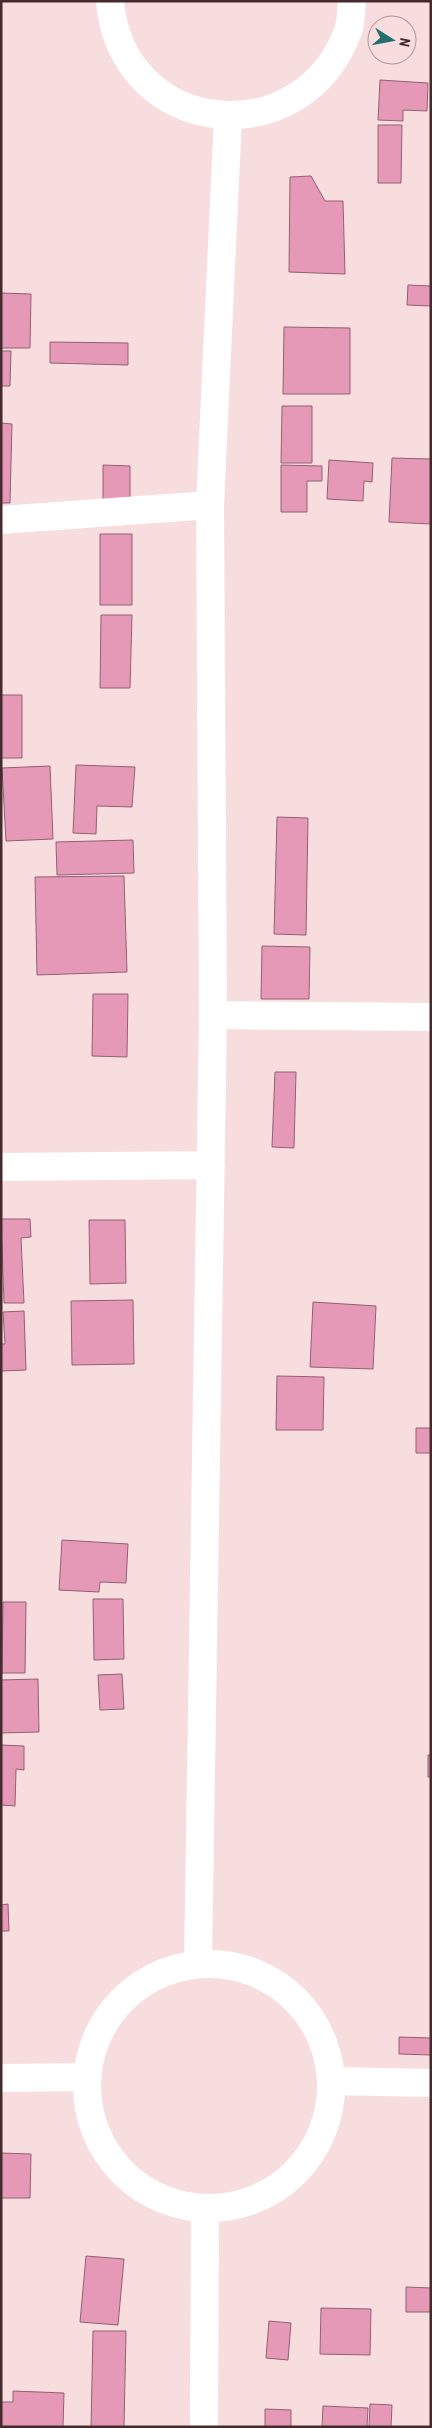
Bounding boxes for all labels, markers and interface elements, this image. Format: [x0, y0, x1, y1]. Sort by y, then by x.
north arrow [367, 15, 417, 65]
text: N [396, 37, 413, 48]

